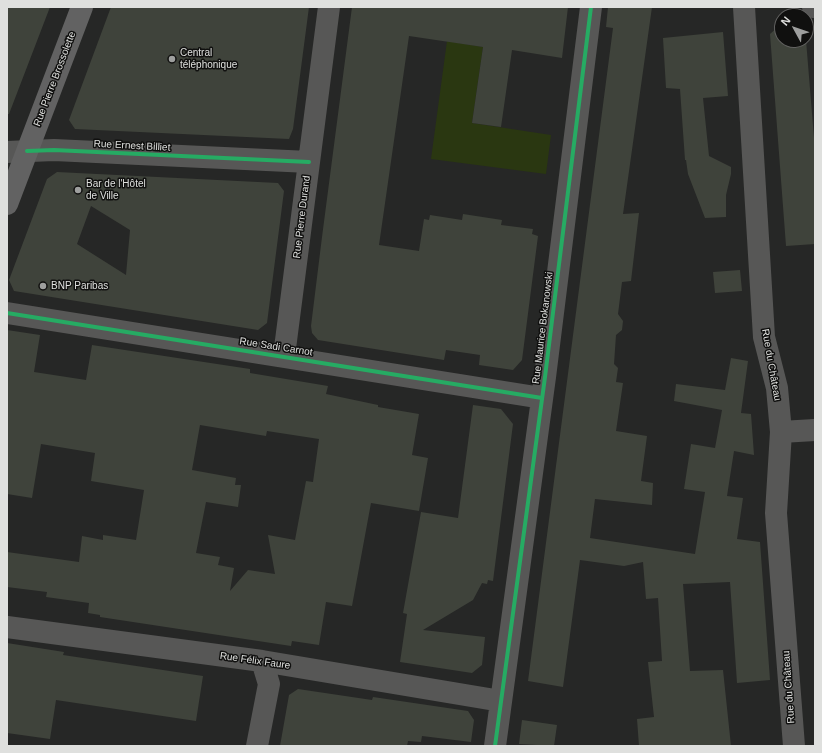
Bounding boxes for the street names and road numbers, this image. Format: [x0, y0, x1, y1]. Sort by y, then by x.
street label: Rue Pierre Brossolette [31, 30, 79, 128]
street label: Rue Ernest Billiet [93, 138, 171, 154]
street label: Rue Pierre Durand [291, 175, 313, 259]
street label: Rue Maurice Bokanowski [530, 271, 556, 385]
street label: Rue du Château [759, 328, 783, 402]
street label: Rue Sadi Carnot [239, 335, 313, 359]
street label: Rue Félix Faure [219, 650, 291, 672]
street label: Rue du Château [780, 650, 798, 724]

